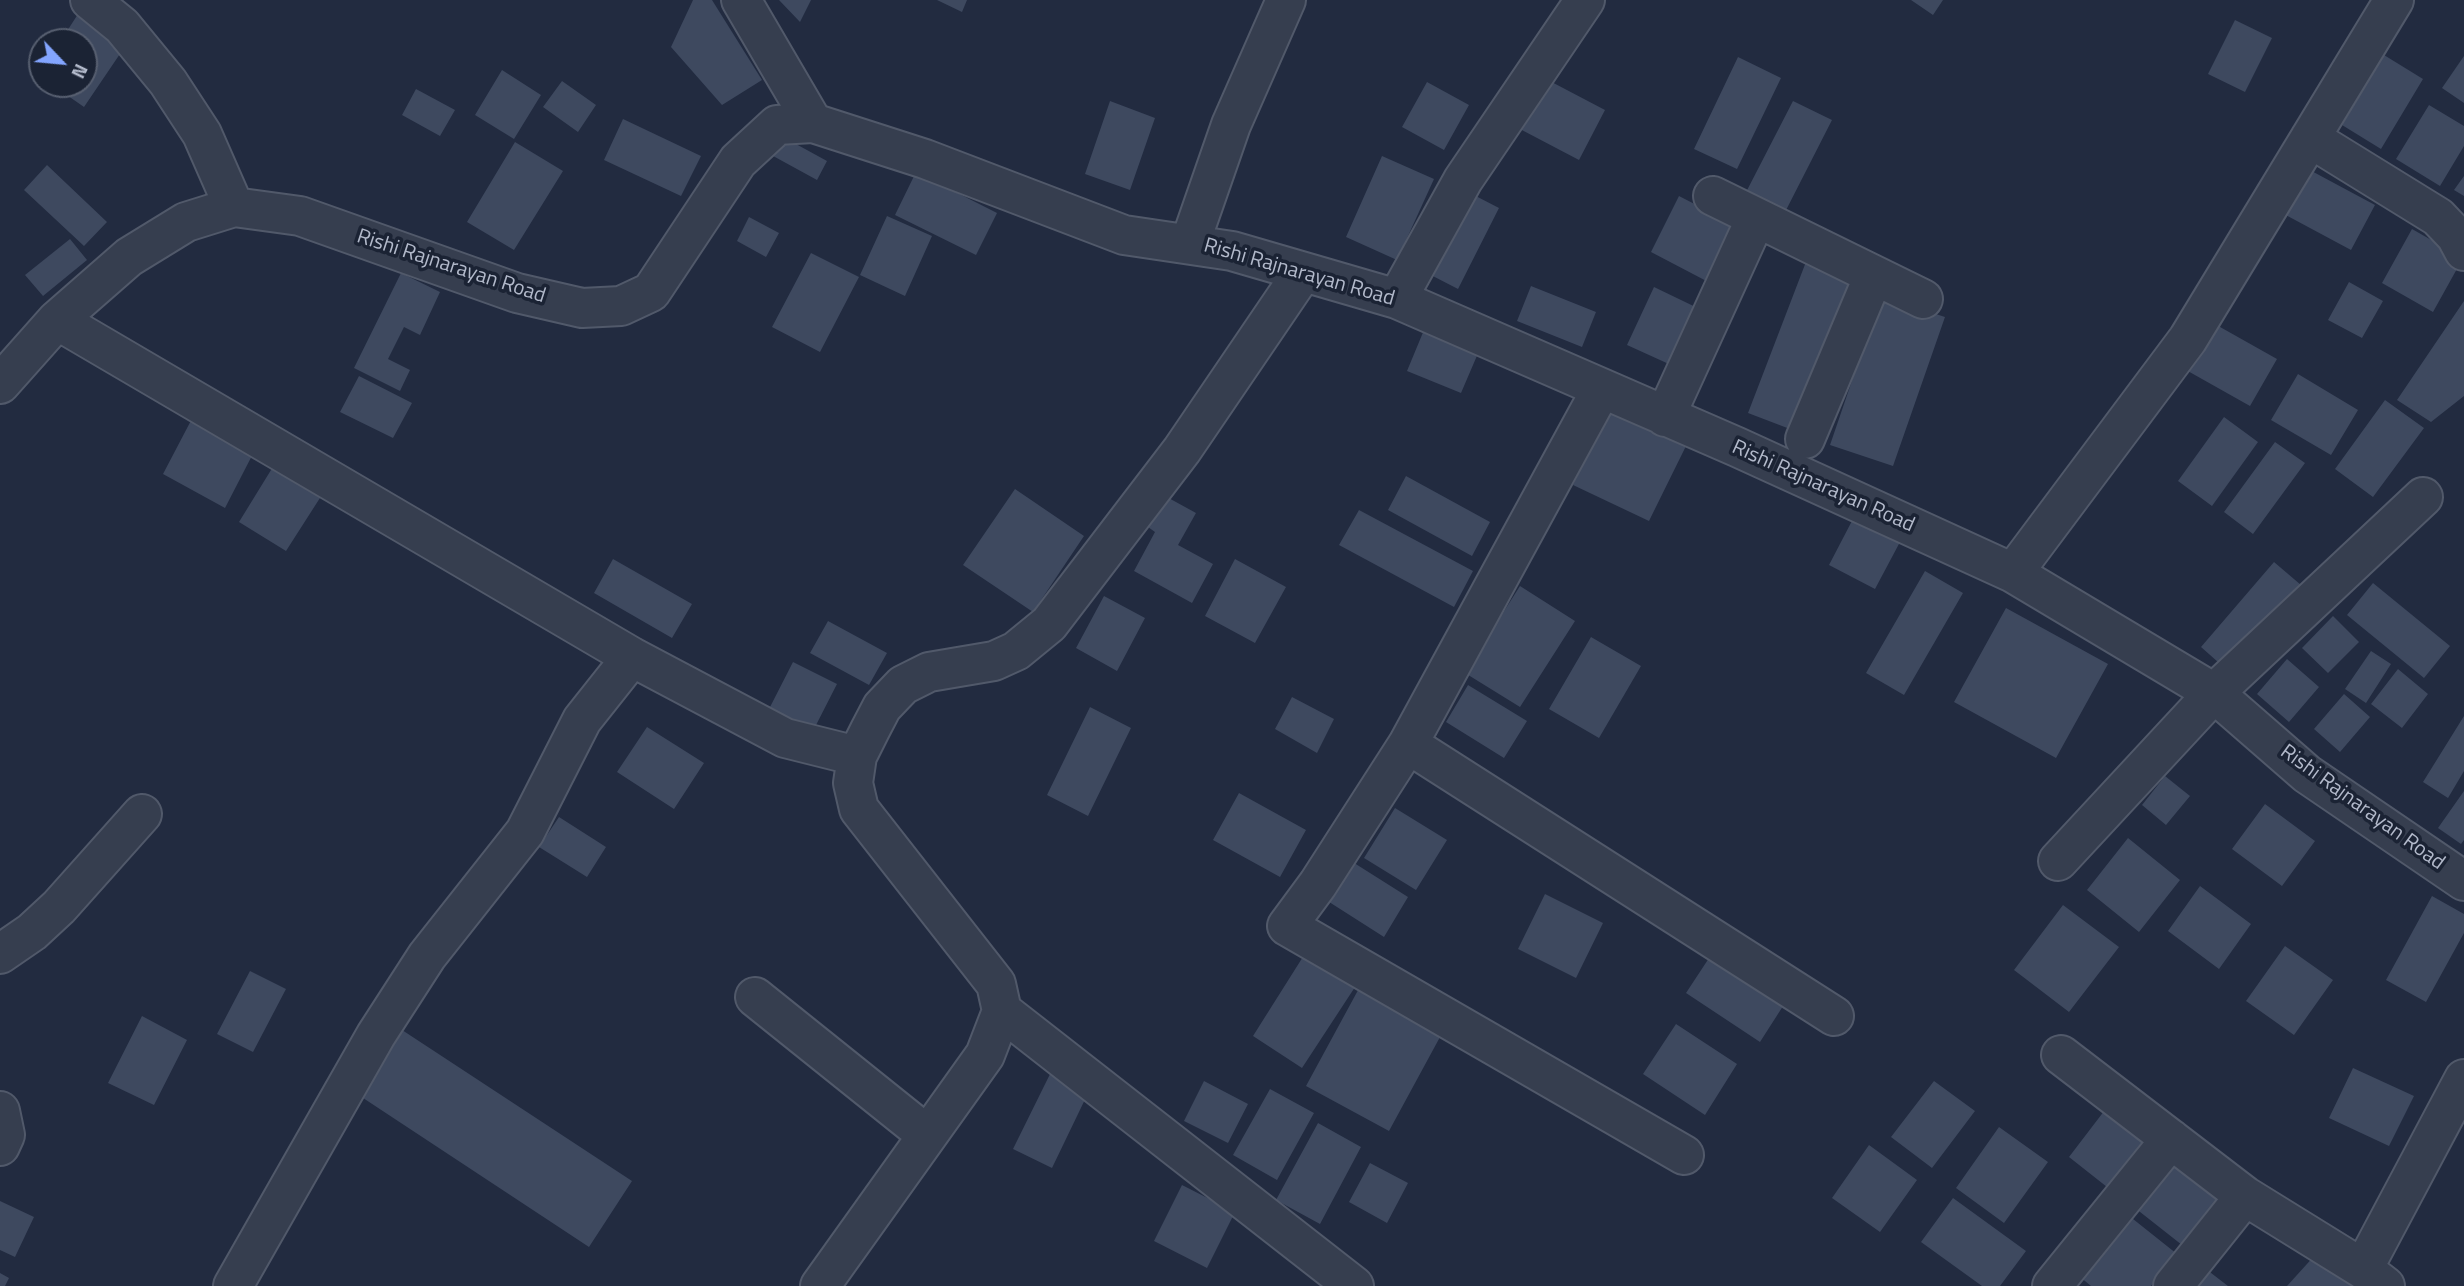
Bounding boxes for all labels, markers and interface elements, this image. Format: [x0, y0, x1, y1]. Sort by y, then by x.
north arrow [28, 28, 98, 98]
text: N [65, 59, 96, 84]
street label: Rishi Rajnarayan Road [353, 225, 549, 309]
street label: Rishi Rajnarayan Road [1201, 234, 1397, 312]
street label: Rishi Rajnarayan Road [1728, 435, 1918, 539]
street label: Rishi Rajnarayan Road [2275, 740, 2449, 876]

